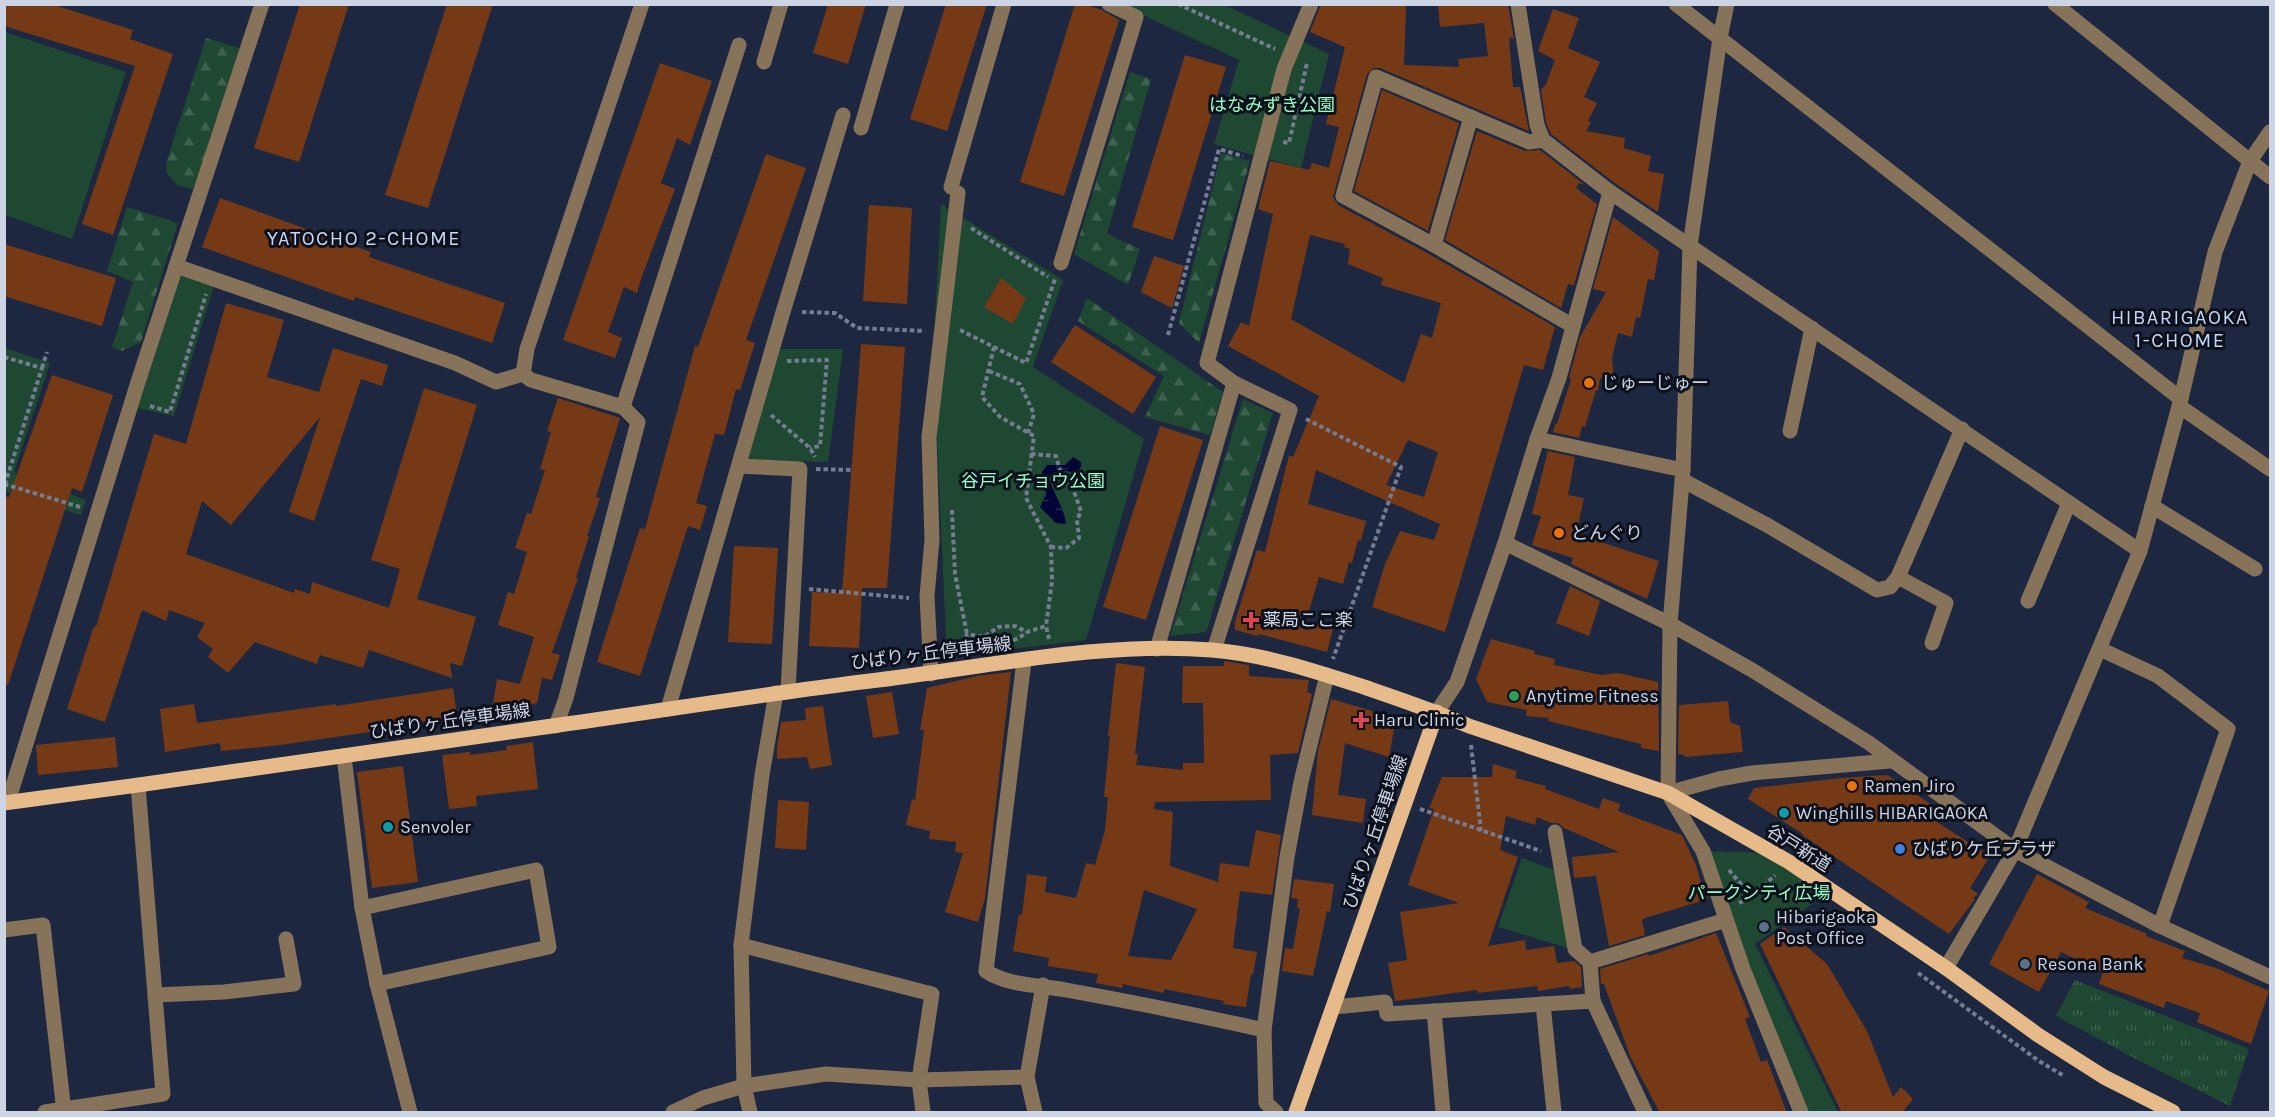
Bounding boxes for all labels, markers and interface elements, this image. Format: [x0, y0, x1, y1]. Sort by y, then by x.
park label: はなみずき公園 [1209, 94, 1335, 116]
district label: YATOCHO 2-CHOME [267, 227, 461, 250]
district label: HIBARIGAOKA 1-CHOME [2111, 306, 2249, 352]
place label: じゅーじゅー [1601, 372, 1709, 394]
marker: じゅーじゅー [1582, 376, 1596, 390]
park label: 谷戸イチョウ公園 [961, 470, 1105, 492]
place label: どんぐり [1571, 522, 1643, 544]
marker: どんぐり [1552, 526, 1566, 540]
place label: 薬局ここ楽 [1263, 609, 1353, 631]
marker: 薬局ここ楽 [1244, 613, 1258, 627]
street label: ひばりヶ丘停車場線 [849, 632, 1013, 674]
place label: Anytime Fitness [1526, 685, 1659, 707]
marker: Anytime Fitness [1507, 689, 1521, 703]
street label: ひばりヶ丘停車場線 [368, 699, 532, 743]
place label: Haru Clinic [1374, 709, 1465, 731]
marker: Haru Clinic [1352, 711, 1370, 729]
street label: ひばりヶ丘停車場線 [1338, 752, 1412, 912]
place label: Ramen Jiro [1864, 775, 1955, 797]
marker: Ramen Jiro [1845, 779, 1859, 793]
place label: Winghills HIBARIGAOKA [1796, 802, 1988, 824]
marker: Winghills HIBARIGAOKA [1777, 806, 1791, 820]
place label: Senvoler [400, 816, 471, 838]
marker: Senvoler [381, 820, 395, 834]
street label: 谷戸新道 [1763, 820, 1835, 876]
place label: ひばりケ丘プラザ [1912, 838, 2056, 860]
marker: ひばりケ丘プラザ [1893, 842, 1907, 856]
park label: パークシティ広場 [1688, 882, 1830, 904]
place label: Hibarigaoka Post Office [1776, 906, 1876, 949]
marker: Hibarigaoka Post Office [1757, 920, 1771, 934]
place label: Resona Bank [2037, 953, 2144, 975]
marker: Resona Bank [2018, 957, 2032, 971]

